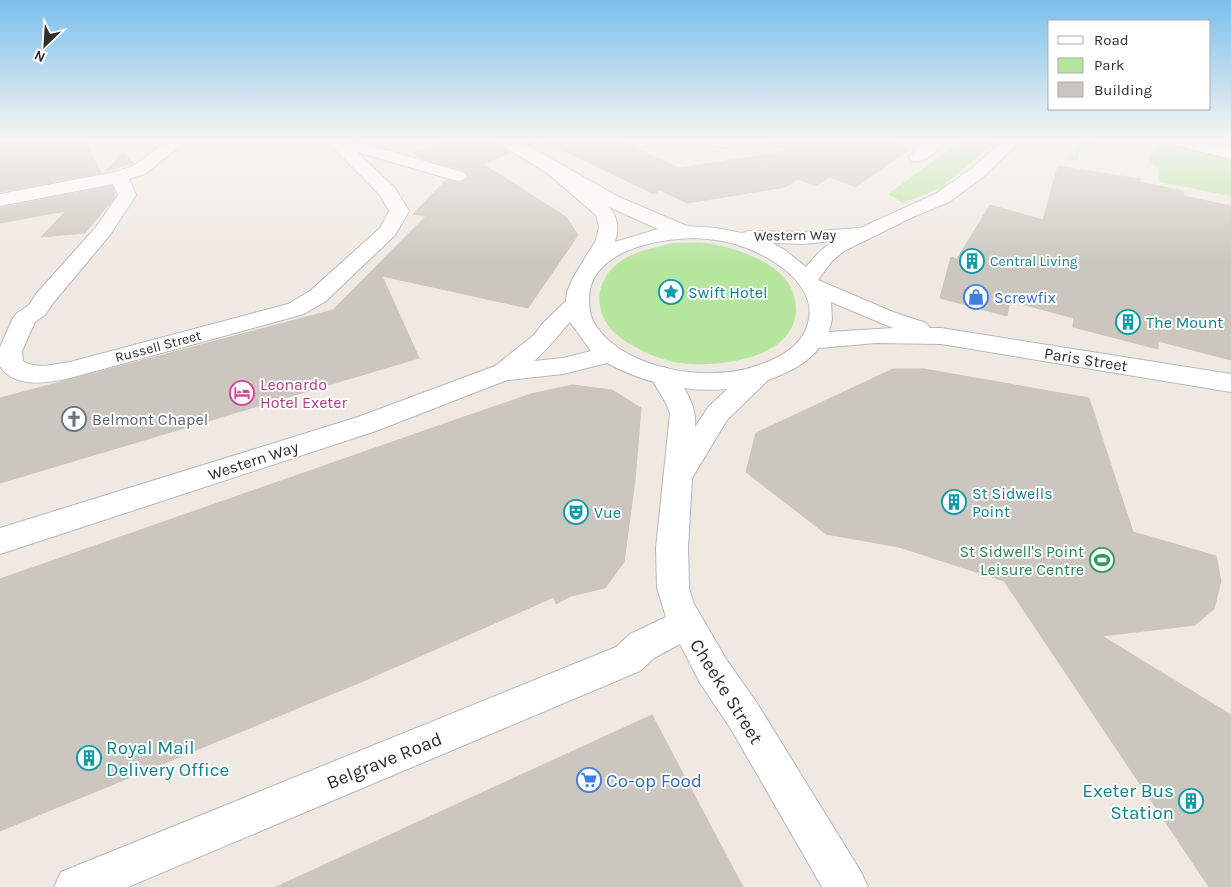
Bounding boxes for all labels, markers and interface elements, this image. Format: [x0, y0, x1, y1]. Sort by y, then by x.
north arrow [20, 20, 70, 70]
legend [1048, 20, 1211, 110]
text: Road [1094, 31, 1129, 49]
text: N [32, 47, 48, 66]
text: Park [1094, 56, 1124, 74]
text: Building [1094, 81, 1152, 99]
street label: Western Way [754, 226, 837, 245]
building icon: Central Living [959, 248, 985, 274]
place label: Central Living [990, 253, 1078, 270]
place icon: Swift Hotel [658, 279, 684, 305]
place label: Swift Hotel [688, 283, 767, 302]
shop icon: Screwfix [963, 284, 989, 310]
place label: Screwfix [994, 288, 1056, 307]
building icon: The Mount [1115, 309, 1141, 335]
place label: The Mount [1146, 313, 1223, 332]
street label: Russell Street [113, 327, 203, 366]
street label: Paris Street [1043, 344, 1129, 375]
place label: Leonardo Hotel Exeter [260, 375, 348, 412]
hotel icon: Leonardo Hotel Exeter [229, 380, 255, 406]
church icon: Belmont Chapel [61, 406, 87, 432]
place label: Belmont Chapel [92, 410, 208, 429]
street label: Western Way [206, 437, 301, 484]
place label: St Sidwells Point [972, 484, 1053, 521]
building icon: St Sidwells Point [941, 489, 967, 515]
theatre icon: Vue [563, 499, 589, 525]
place label: Vue [594, 503, 621, 522]
place label: St Sidwell's Point Leisure Centre [959, 542, 1084, 579]
sports icon: St Sidwell's Point Leisure Centre [1089, 547, 1115, 573]
street label: Cheeke Street [685, 635, 767, 748]
street label: Belgrave Road [323, 728, 445, 794]
place label: Royal Mail Delivery Office [106, 737, 229, 781]
building icon: Royal Mail Delivery Office [76, 745, 102, 771]
supermarket icon: Co-op Food [576, 767, 602, 793]
place label: Co-op Food [606, 770, 702, 792]
place label: Exeter Bus Station [1082, 780, 1174, 824]
building icon: Exeter Bus Station [1178, 788, 1204, 814]

